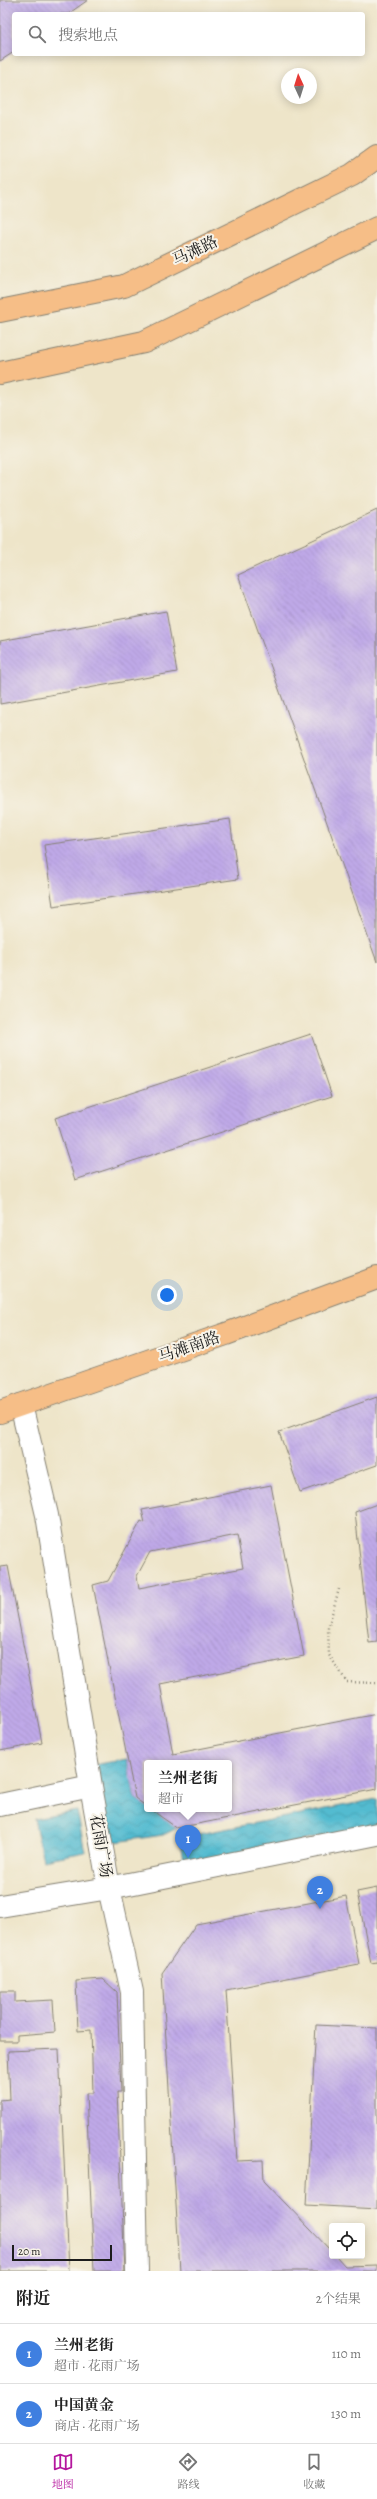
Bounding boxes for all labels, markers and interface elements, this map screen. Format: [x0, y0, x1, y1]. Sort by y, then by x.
search box [12, 12, 365, 56]
icon: search [26, 23, 48, 45]
text: 搜索地点 [58, 25, 118, 45]
north arrow [281, 68, 317, 104]
street label: 马滩路 [169, 231, 221, 271]
your location [157, 1285, 177, 1305]
street label: 马滩南路 [155, 1326, 223, 1368]
popup [144, 1760, 232, 1812]
text: 兰州老街 [158, 1768, 218, 1788]
text: 超市 [158, 1790, 184, 1807]
street label: 花雨广场 [85, 1813, 117, 1879]
pin: 1 [175, 1825, 201, 1858]
pin: 2 [307, 1876, 333, 1909]
map controls [329, 2223, 365, 2259]
button: locate [329, 2223, 365, 2259]
scale bar [12, 2243, 112, 2262]
text: 20 m [18, 2244, 40, 2259]
text: 附近 [16, 2287, 50, 2310]
text: 2个结果 [316, 2290, 361, 2307]
text: 兰州老街 [54, 2335, 114, 2355]
text: 1 [27, 2345, 31, 2362]
text: 110 m [332, 2345, 361, 2362]
text: 超市 · 花雨广场 [54, 2357, 140, 2374]
text: 中国黄金 [54, 2395, 114, 2415]
text: 2 [26, 2405, 32, 2422]
text: 130 m [331, 2405, 361, 2422]
text: 商店 · 花雨广场 [54, 2417, 140, 2434]
tab: 地图 [52, 2451, 74, 2492]
tab: 路线 [177, 2451, 199, 2492]
tab: 收藏 [303, 2451, 325, 2492]

